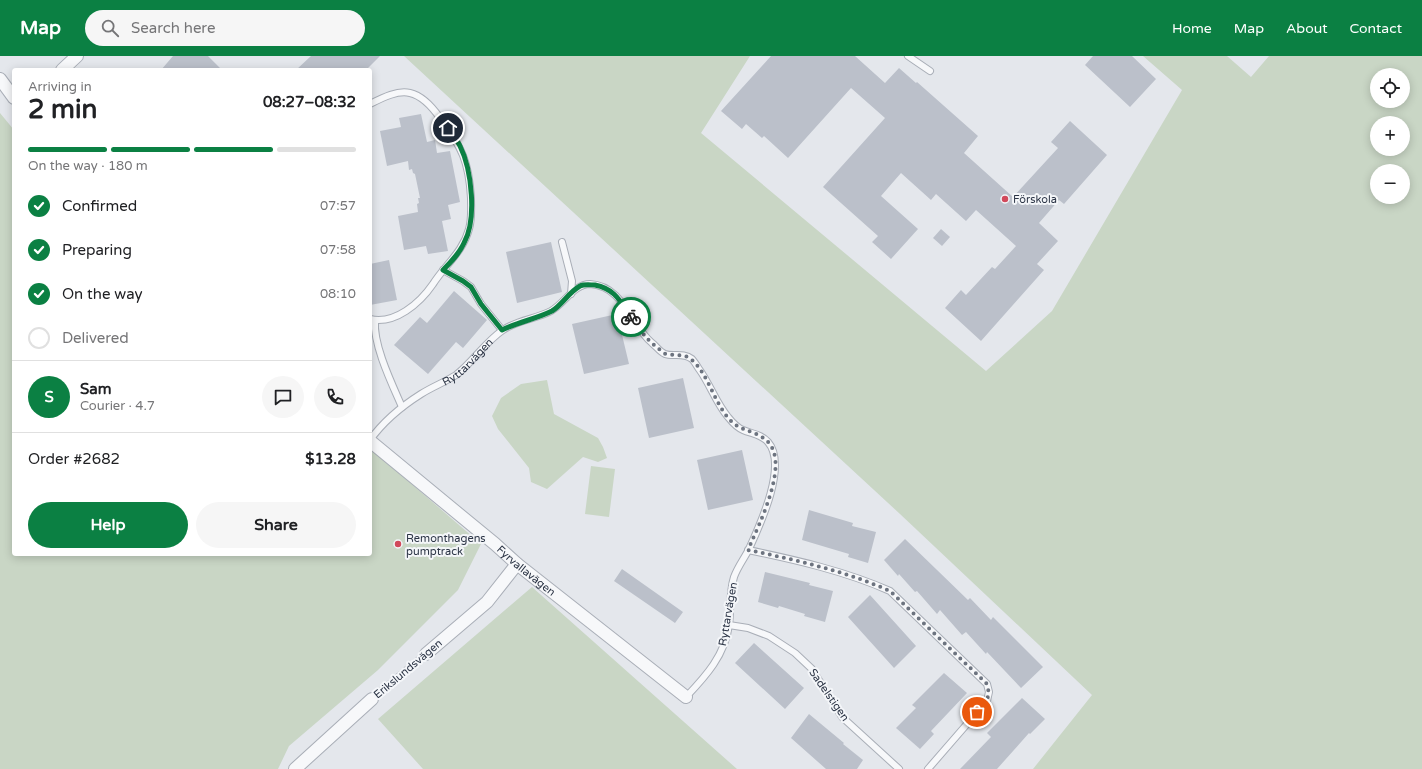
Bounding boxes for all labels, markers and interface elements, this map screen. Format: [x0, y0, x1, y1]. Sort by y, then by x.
search box [85, 10, 365, 46]
text: Map [20, 17, 61, 39]
icon: search [99, 17, 121, 39]
text: Search here [131, 19, 215, 37]
text: Home [1172, 20, 1212, 37]
text: Map [1234, 20, 1264, 37]
text: About [1286, 20, 1328, 37]
text: Contact [1350, 20, 1402, 37]
map controls [1370, 68, 1410, 204]
button: locate [1370, 68, 1410, 108]
text: Arriving in [28, 79, 92, 95]
text: 08:27–08:32 [263, 93, 356, 111]
text: 2 min [28, 94, 97, 125]
pin [431, 111, 465, 145]
button: + [1370, 116, 1410, 156]
icon: home [437, 117, 459, 139]
text: On the way · 180 m [28, 158, 148, 174]
button: − [1370, 164, 1410, 204]
place label: Förskola [1013, 193, 1057, 206]
marker: Förskola [1000, 194, 1010, 204]
icon: check [28, 195, 50, 217]
text: Confirmed [62, 197, 137, 215]
text: 07:57 [320, 198, 356, 214]
icon: check [28, 239, 50, 261]
text: Preparing [62, 241, 132, 259]
text: 07:58 [320, 242, 356, 258]
icon: check [28, 283, 50, 305]
text: On the way [62, 285, 142, 303]
text: 08:10 [320, 286, 356, 302]
courier [611, 297, 651, 337]
icon: bike [620, 306, 642, 328]
text: Delivered [62, 329, 129, 347]
street label: Ryttarvägen [440, 335, 495, 388]
button: chat [262, 376, 304, 418]
button: phone [314, 376, 356, 418]
text: Sam [80, 380, 111, 398]
text: S [44, 388, 54, 406]
text: Courier · 4.7 [80, 398, 155, 414]
text: Order #2682 [28, 450, 120, 468]
text: $13.28 [305, 450, 356, 468]
button: Help [28, 502, 188, 548]
button: Share [196, 502, 356, 548]
place label: Remonthagens pumptrack [406, 532, 486, 558]
marker: Remonthagens pumptrack [393, 539, 403, 549]
street label: Fyrvallavägen [494, 543, 558, 598]
street label: Ryttarvägen [716, 581, 740, 647]
street label: Erikslundsvägen [371, 637, 445, 701]
street label: Sadelstigen [806, 666, 852, 724]
pin [960, 695, 994, 729]
icon: bag [966, 701, 988, 723]

